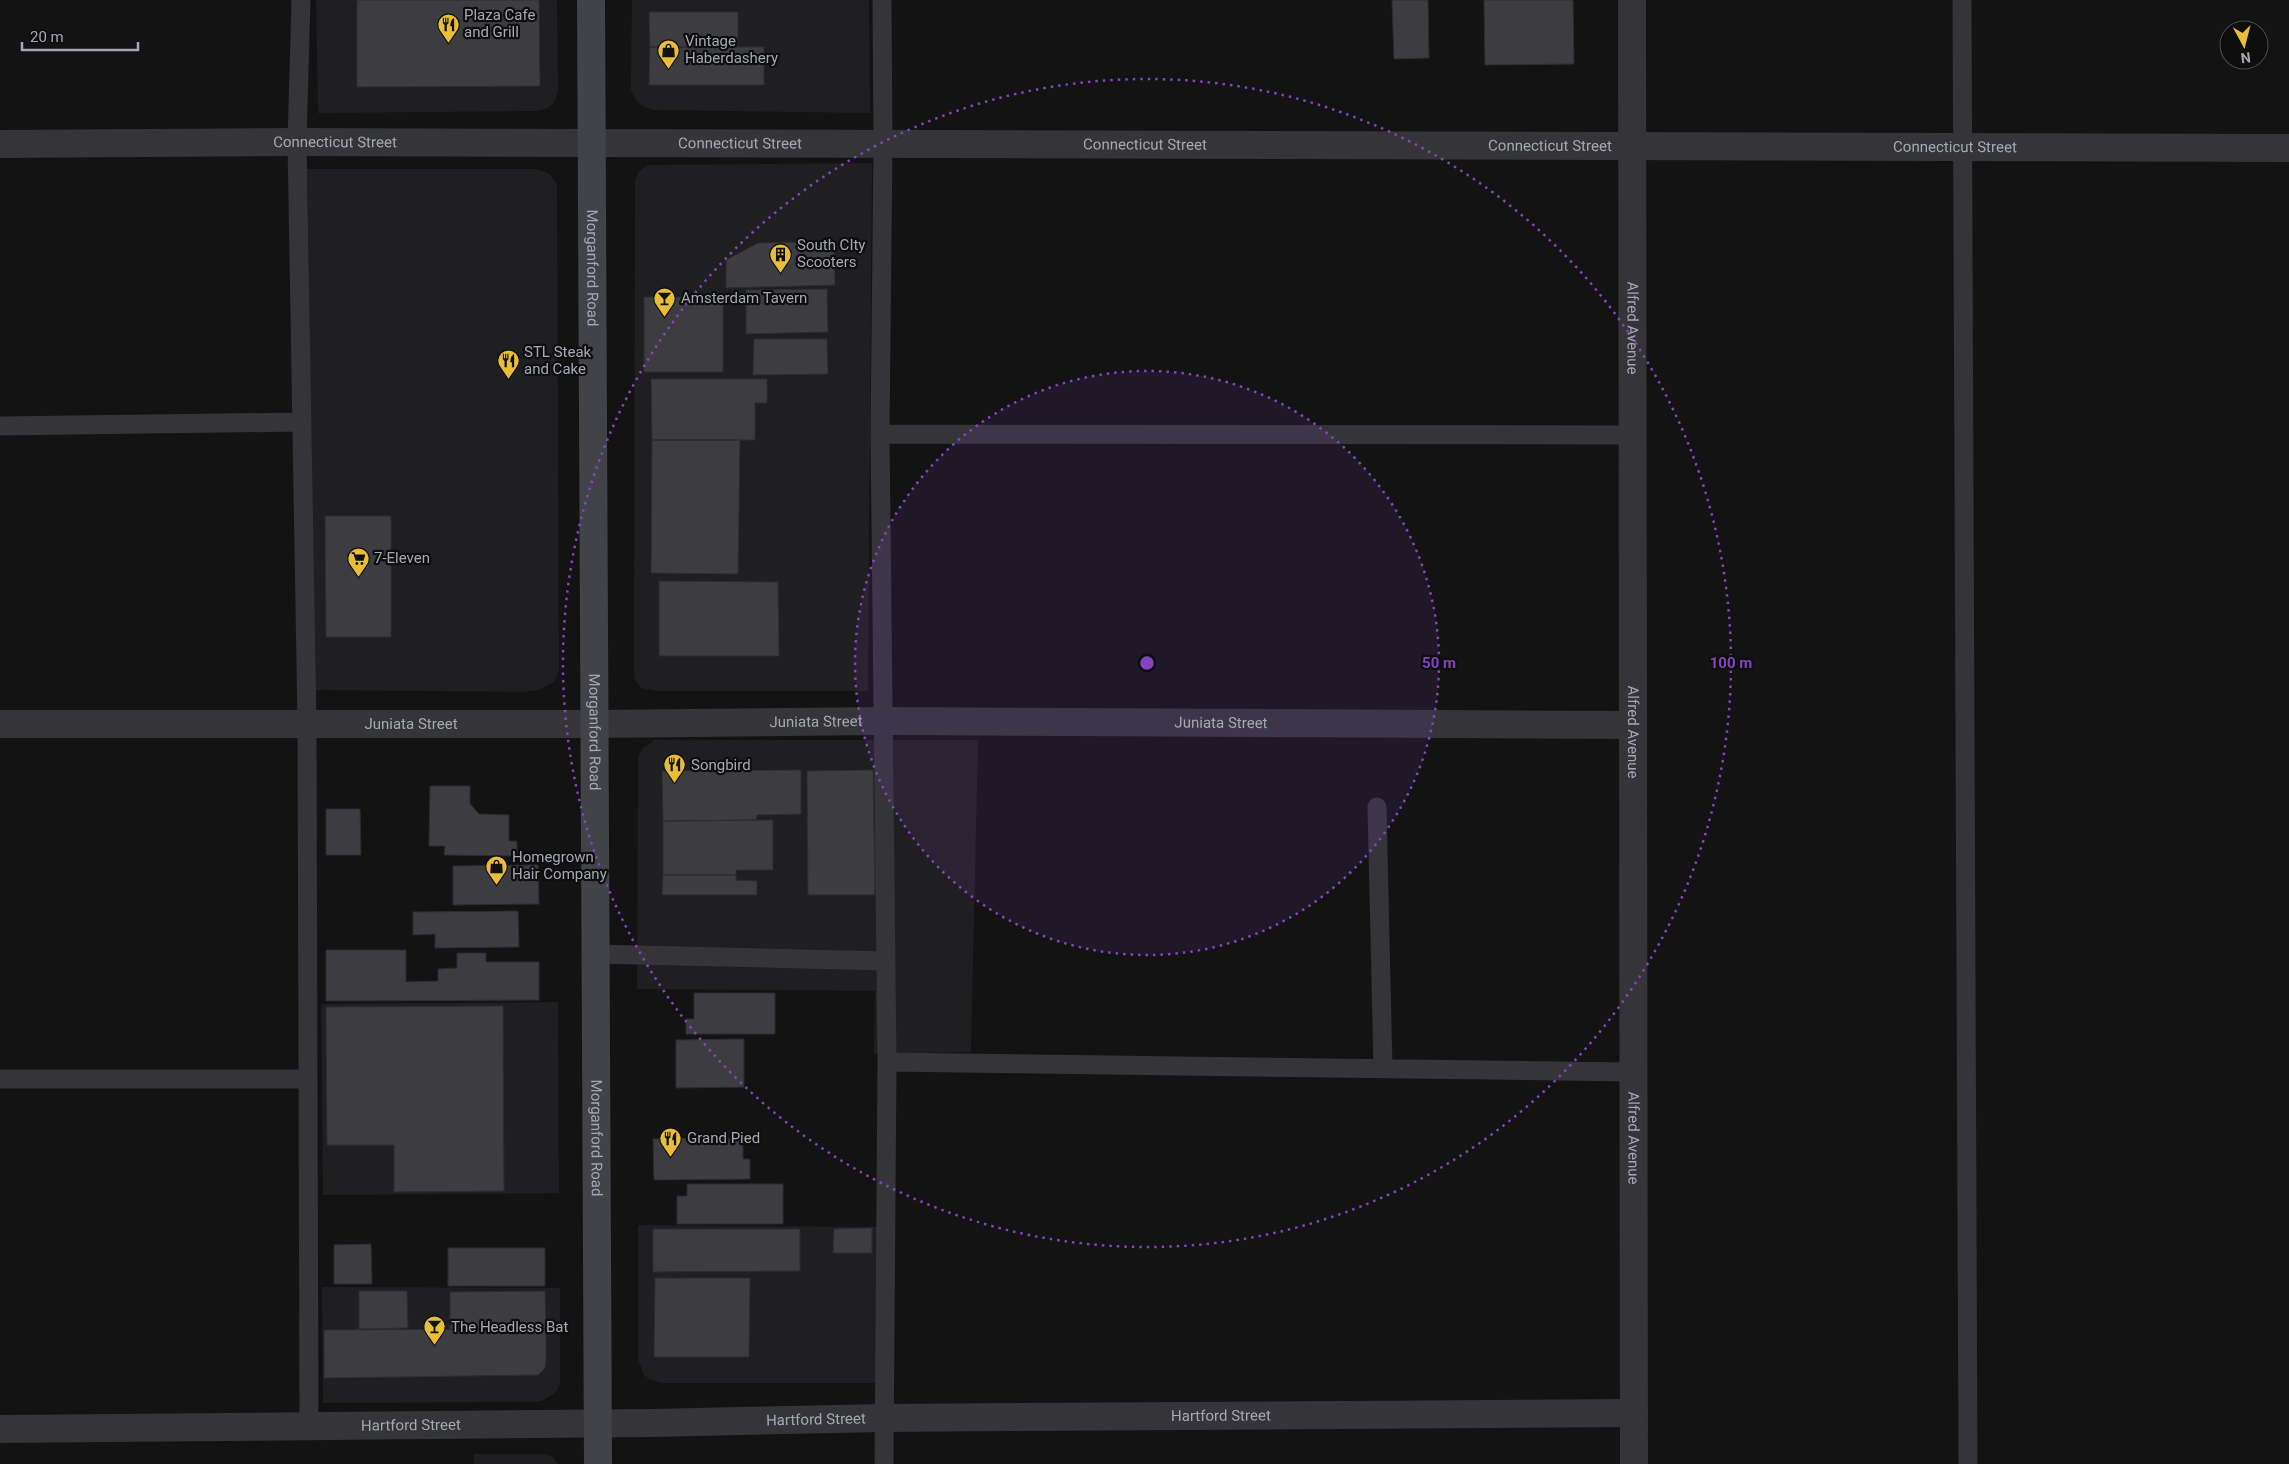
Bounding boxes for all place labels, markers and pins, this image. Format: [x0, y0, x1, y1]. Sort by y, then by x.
place label: Plaza Cafe and Grill [464, 6, 536, 41]
restaurant icon: Plaza Cafe and Grill [436, 12, 460, 43]
place label: Vintage Haberdashery [685, 32, 778, 67]
shop icon: Vintage Haberdashery [657, 38, 681, 69]
place label: South CIty Scooters [797, 236, 865, 271]
building icon: South CIty Scooters [769, 242, 793, 273]
bar icon: Amsterdam Tavern [653, 286, 677, 317]
place label: Amsterdam Tavern [681, 289, 807, 307]
place label: STL Steak and Cake [524, 343, 592, 378]
restaurant icon: STL Steak and Cake [496, 349, 520, 380]
supermarket icon: 7-Eleven [346, 546, 370, 577]
place label: 7-Eleven [374, 549, 430, 567]
centre of rings [1138, 654, 1156, 672]
restaurant icon: Songbird [663, 753, 687, 784]
place label: Songbird [691, 756, 751, 774]
place label: Homegrown Hair Company [512, 848, 607, 883]
shop icon: Homegrown Hair Company [484, 854, 508, 885]
restaurant icon: Grand Pied [659, 1126, 683, 1157]
place label: Grand Pied [687, 1129, 760, 1147]
bar icon: The Headless Bat [423, 1315, 447, 1346]
place label: The Headless Bat [451, 1318, 568, 1336]

